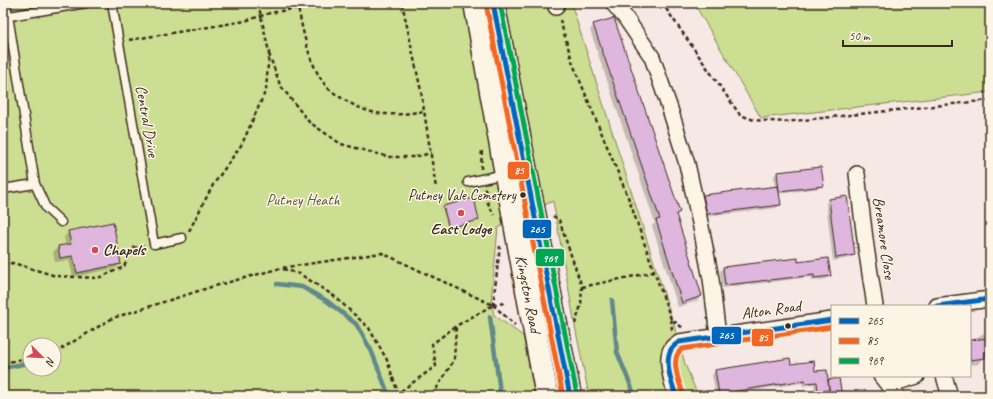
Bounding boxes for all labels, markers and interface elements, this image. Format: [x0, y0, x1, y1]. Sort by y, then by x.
scale bar [843, 22, 952, 48]
text: 50 m [849, 28, 871, 44]
street label: Central Drive [131, 84, 163, 160]
line badge: 85 [507, 161, 530, 180]
text: 85 [514, 163, 525, 177]
place label: Putney Vale Cemetery [408, 186, 517, 205]
park label: Putney Heath [266, 190, 341, 210]
marker: Putney Vale Cemetery [518, 190, 528, 200]
street label: Breamore Close [868, 196, 900, 282]
marker: East Lodge [456, 208, 466, 218]
place label: East Lodge [431, 219, 493, 239]
line badge: 265 [522, 219, 552, 239]
text: 265 [530, 222, 546, 236]
place label: Chapels [103, 240, 147, 260]
marker: Chapels [90, 245, 100, 255]
line badge: 969 [535, 248, 565, 267]
text: 969 [543, 251, 559, 265]
street label: Kingston Road [511, 253, 546, 337]
street label: Alton Road [740, 296, 805, 324]
legend [831, 305, 971, 377]
text: 265 [867, 313, 884, 329]
unlabelled marker [783, 321, 793, 331]
line badge: 265 [711, 326, 742, 345]
text: 265 [719, 328, 735, 342]
line badge: 85 [751, 328, 774, 347]
text: 85 [758, 330, 769, 344]
text: 85 [867, 333, 878, 349]
north arrow [22, 337, 62, 377]
text: 969 [867, 353, 885, 369]
text: N [42, 355, 59, 369]

